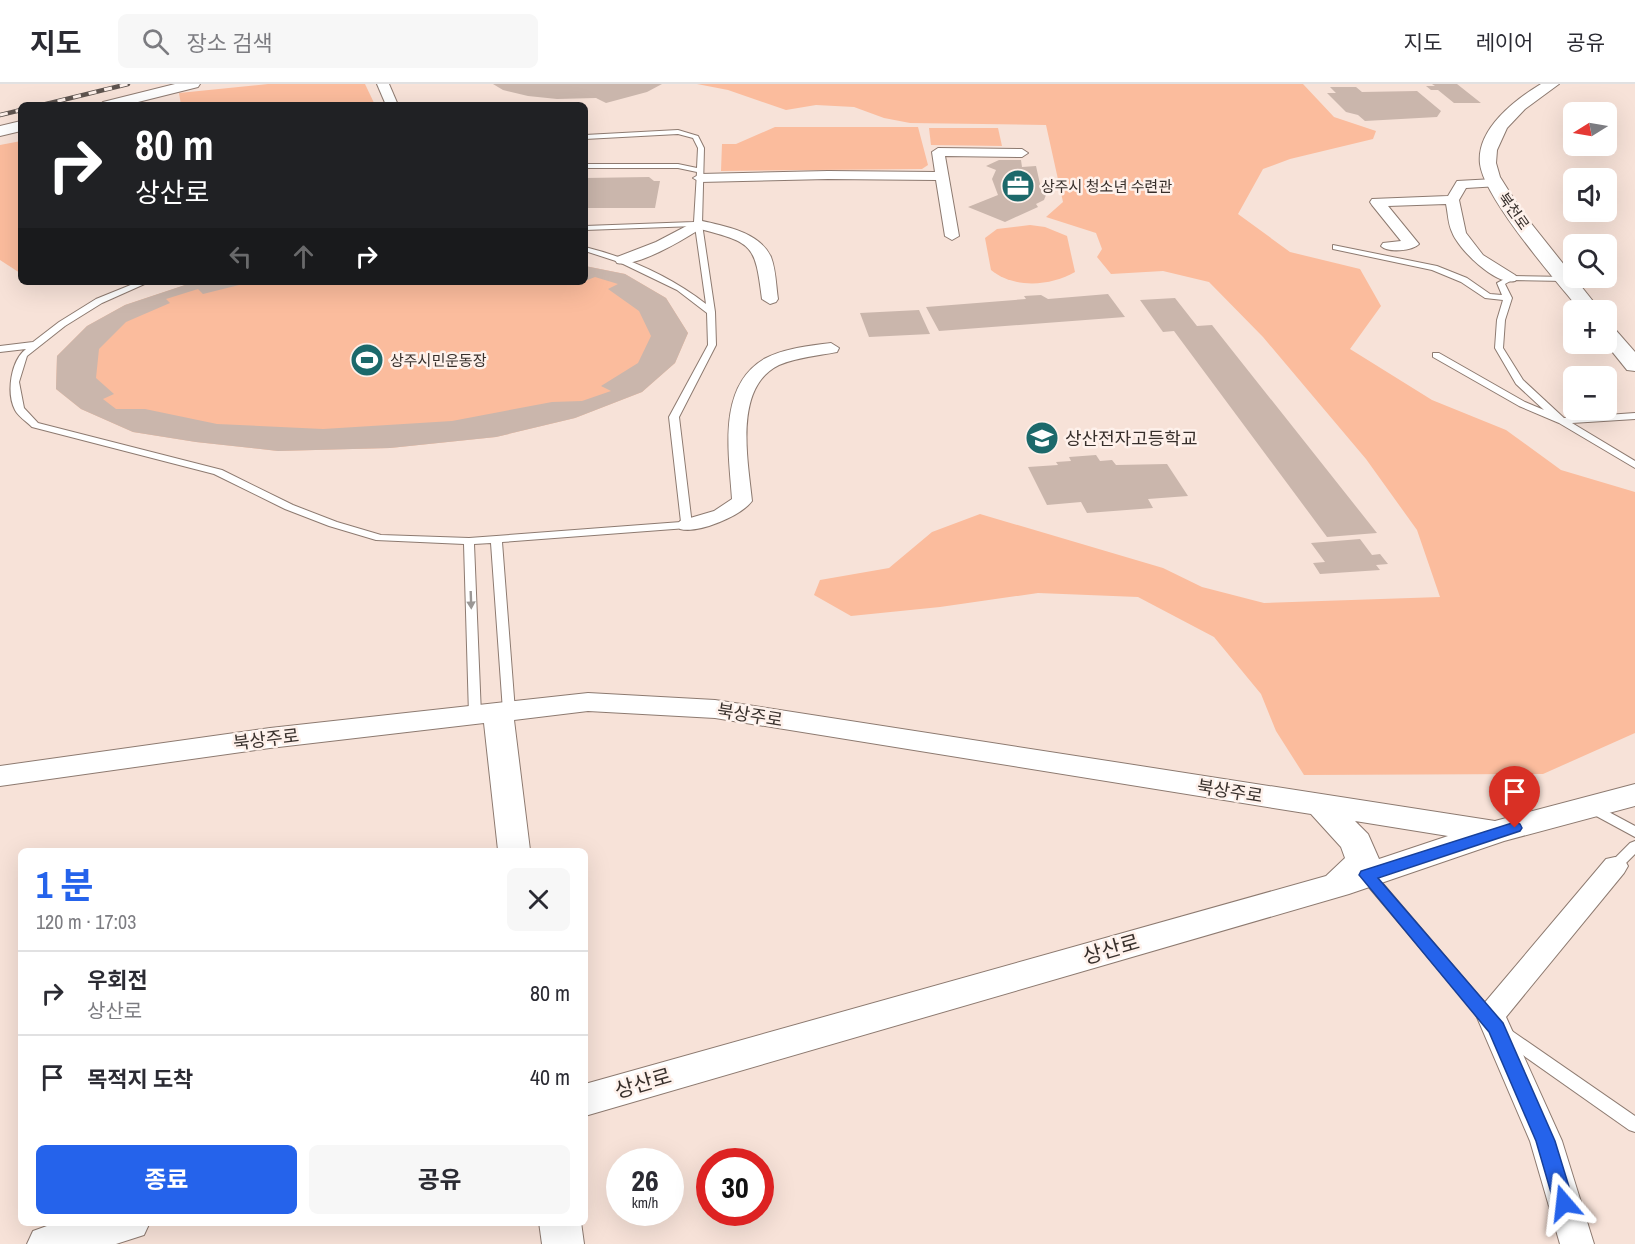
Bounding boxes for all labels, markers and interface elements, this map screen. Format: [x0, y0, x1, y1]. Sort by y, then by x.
search box [118, 14, 538, 68]
text: 지도 [30, 24, 82, 62]
icon: search [139, 25, 172, 58]
text: 장소 검색 [187, 28, 273, 58]
text: 지도 [1404, 28, 1442, 57]
text: 레이어 [1475, 28, 1533, 57]
text: 공유 [1566, 28, 1605, 57]
north arrow [1563, 102, 1617, 156]
map controls [1563, 102, 1617, 420]
text: 80 m [135, 117, 214, 173]
icon: right [36, 126, 114, 204]
office icon: 상주시 청소년 수련관 [1000, 168, 1036, 204]
button: sound [1563, 168, 1617, 222]
text: 상산로 [135, 174, 210, 210]
place label: 상주시 청소년 수련관 [1041, 176, 1172, 197]
street label: 북천로 [1494, 188, 1534, 234]
button: search [1563, 234, 1617, 288]
icon: left [224, 240, 257, 273]
icon: ahead [287, 240, 320, 273]
icon: right [350, 240, 383, 273]
button: + [1563, 300, 1617, 354]
sports icon: 상주시민운동장 [349, 342, 385, 378]
place label: 상주시민운동장 [390, 350, 487, 371]
button: − [1563, 366, 1617, 420]
school or university icon: 상산전자고등학교 [1024, 420, 1060, 456]
place label: 상산전자고등학교 [1065, 426, 1197, 451]
one-way arrow [466, 590, 476, 609]
street label: 북상주로 [715, 697, 785, 733]
street label: 북상주로 [232, 723, 300, 755]
pin [1489, 766, 1540, 828]
street label: 북상주로 [1195, 773, 1265, 809]
icon: arrive [1498, 775, 1531, 808]
text: 1 분 [36, 861, 94, 909]
button: close [507, 868, 570, 931]
text: 120 m · 17:03 [36, 908, 136, 935]
street label: 상산로 [1079, 927, 1143, 971]
text: 우회전 [87, 965, 148, 995]
icon: right [36, 977, 69, 1010]
text: 80 m [530, 978, 570, 1008]
text: 상산로 [87, 997, 142, 1024]
icon: arrive [36, 1061, 69, 1094]
street label: 상산로 [611, 1061, 675, 1105]
text: 40 m [530, 1062, 570, 1092]
text: 목적지 도착 [87, 1064, 193, 1094]
button: 종료 [36, 1145, 297, 1214]
button: 공유 [309, 1145, 570, 1214]
speed limit sign: 30 [696, 1148, 774, 1226]
text: 26 [631, 1160, 659, 1200]
position arrow [1532, 1171, 1596, 1235]
text: km/h [632, 1192, 658, 1213]

